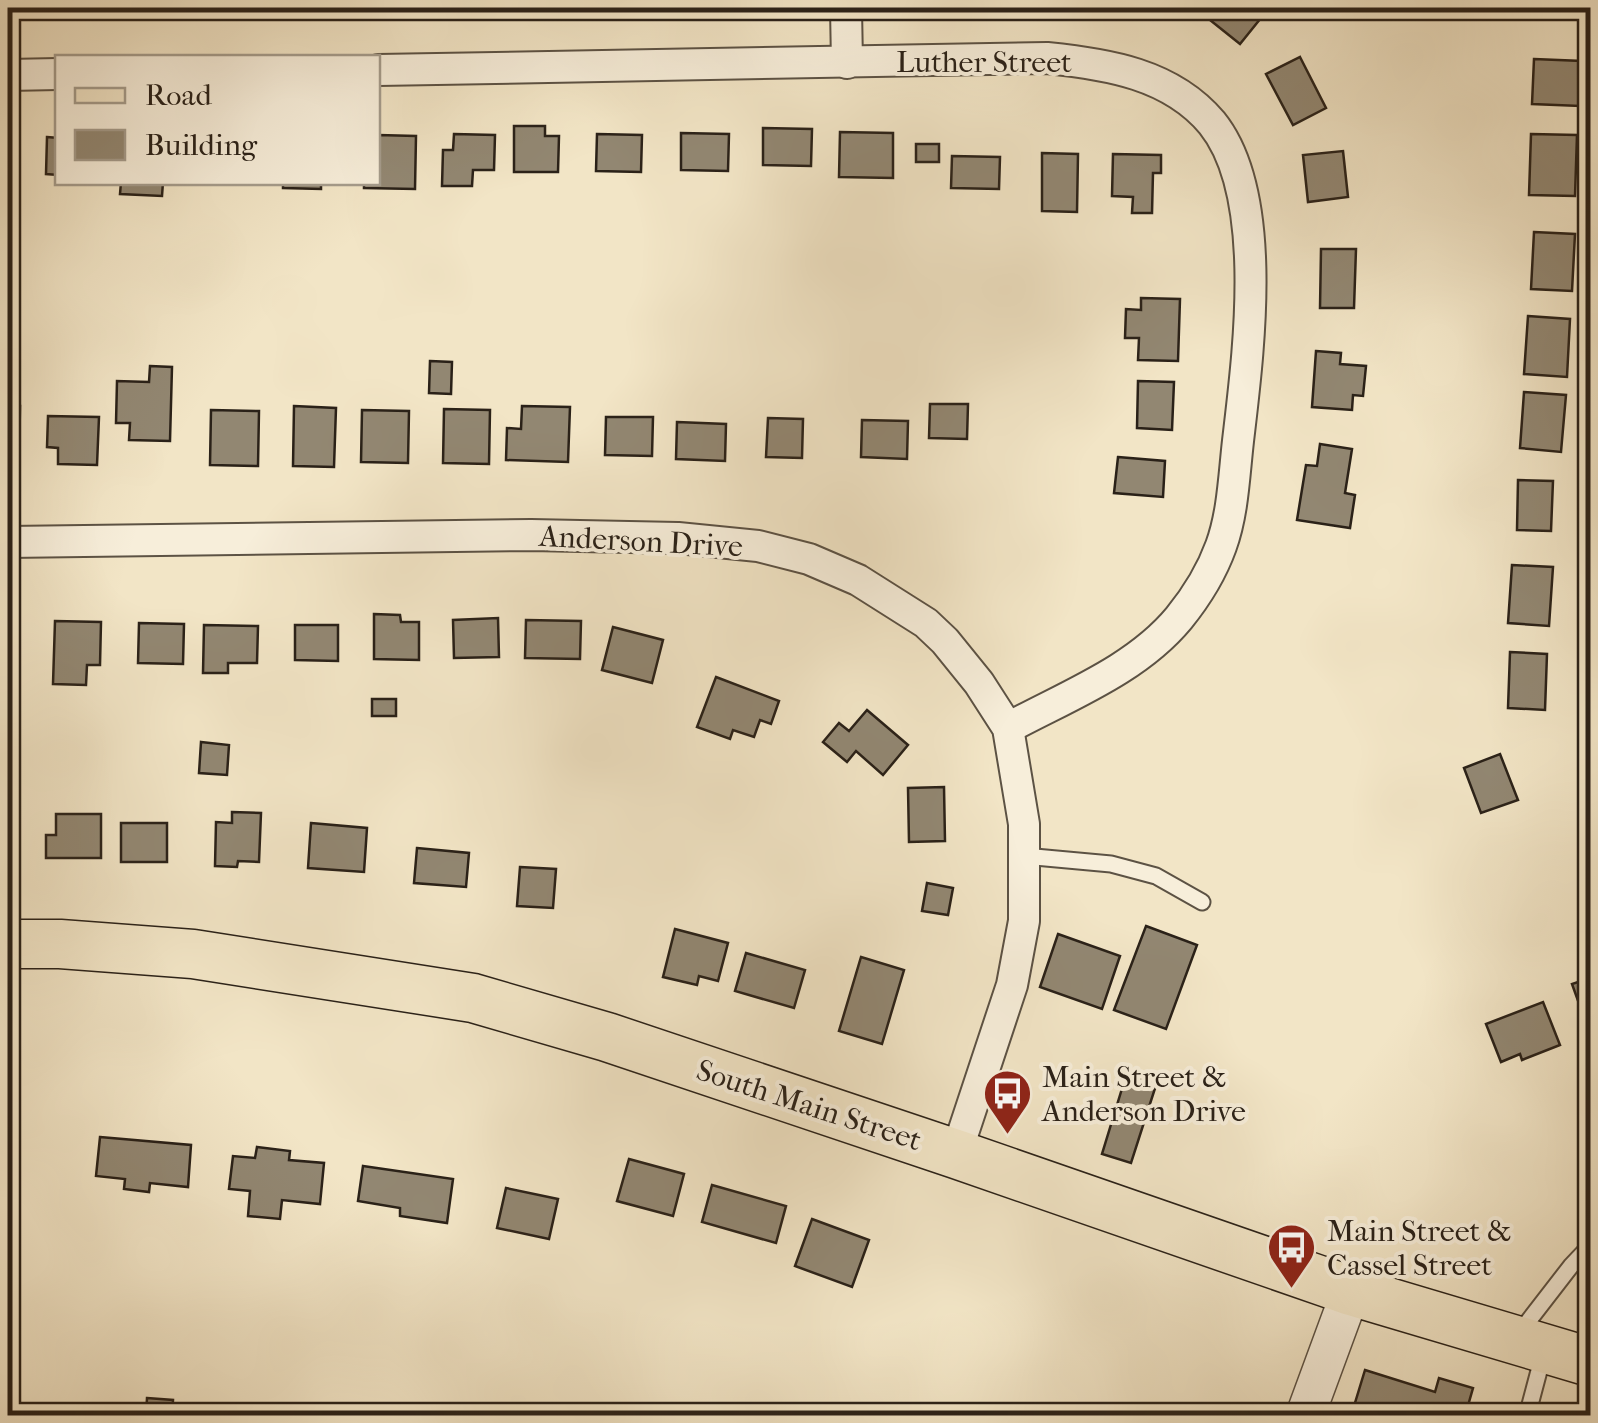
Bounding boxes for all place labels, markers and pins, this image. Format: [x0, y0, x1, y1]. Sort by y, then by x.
place label: Main Street & Anderson Drive [1041, 1060, 1246, 1129]
bus stop icon: Main Street & Anderson Drive [981, 1068, 1033, 1136]
place label: Main Street & Cassel Street [1327, 1214, 1511, 1283]
bus stop icon: Main Street & Cassel Street [1266, 1222, 1318, 1290]

